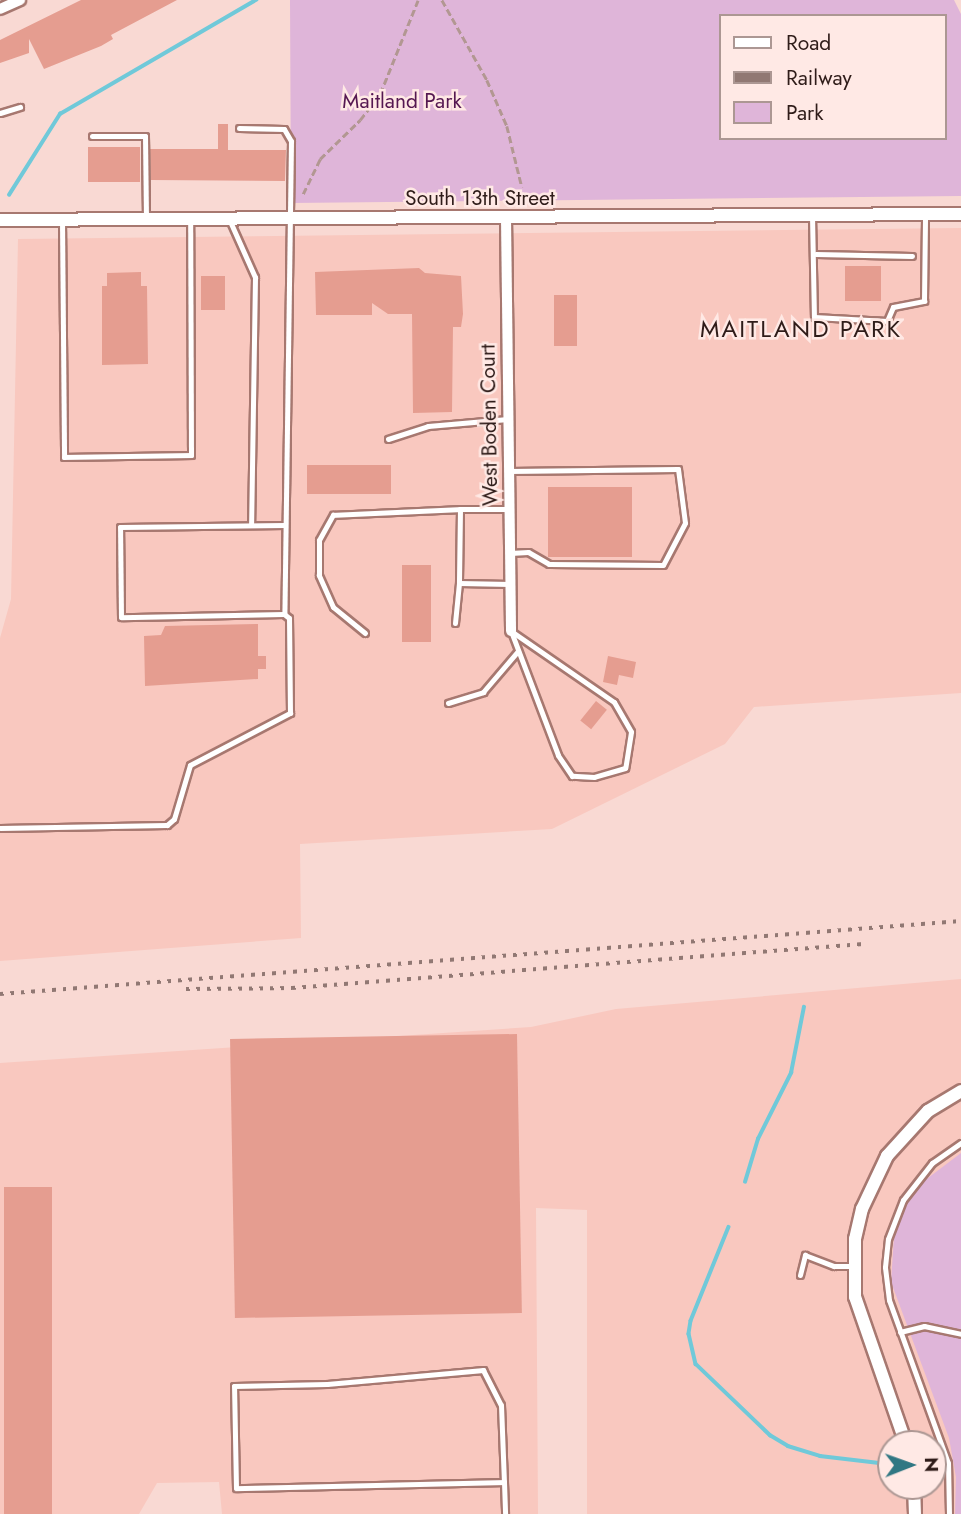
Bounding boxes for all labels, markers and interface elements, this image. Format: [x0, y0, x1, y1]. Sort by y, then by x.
legend [720, 14, 947, 140]
text: Road [786, 28, 831, 58]
text: Railway [786, 63, 852, 93]
park label: Maitland Park [342, 88, 462, 114]
text: Park [786, 98, 823, 128]
street label: South 13th Street [405, 185, 555, 211]
district label: MAITLAND PARK [702, 315, 900, 343]
street label: West Boden Court [475, 344, 503, 506]
north arrow [877, 1430, 947, 1500]
text: N [918, 1457, 945, 1472]

